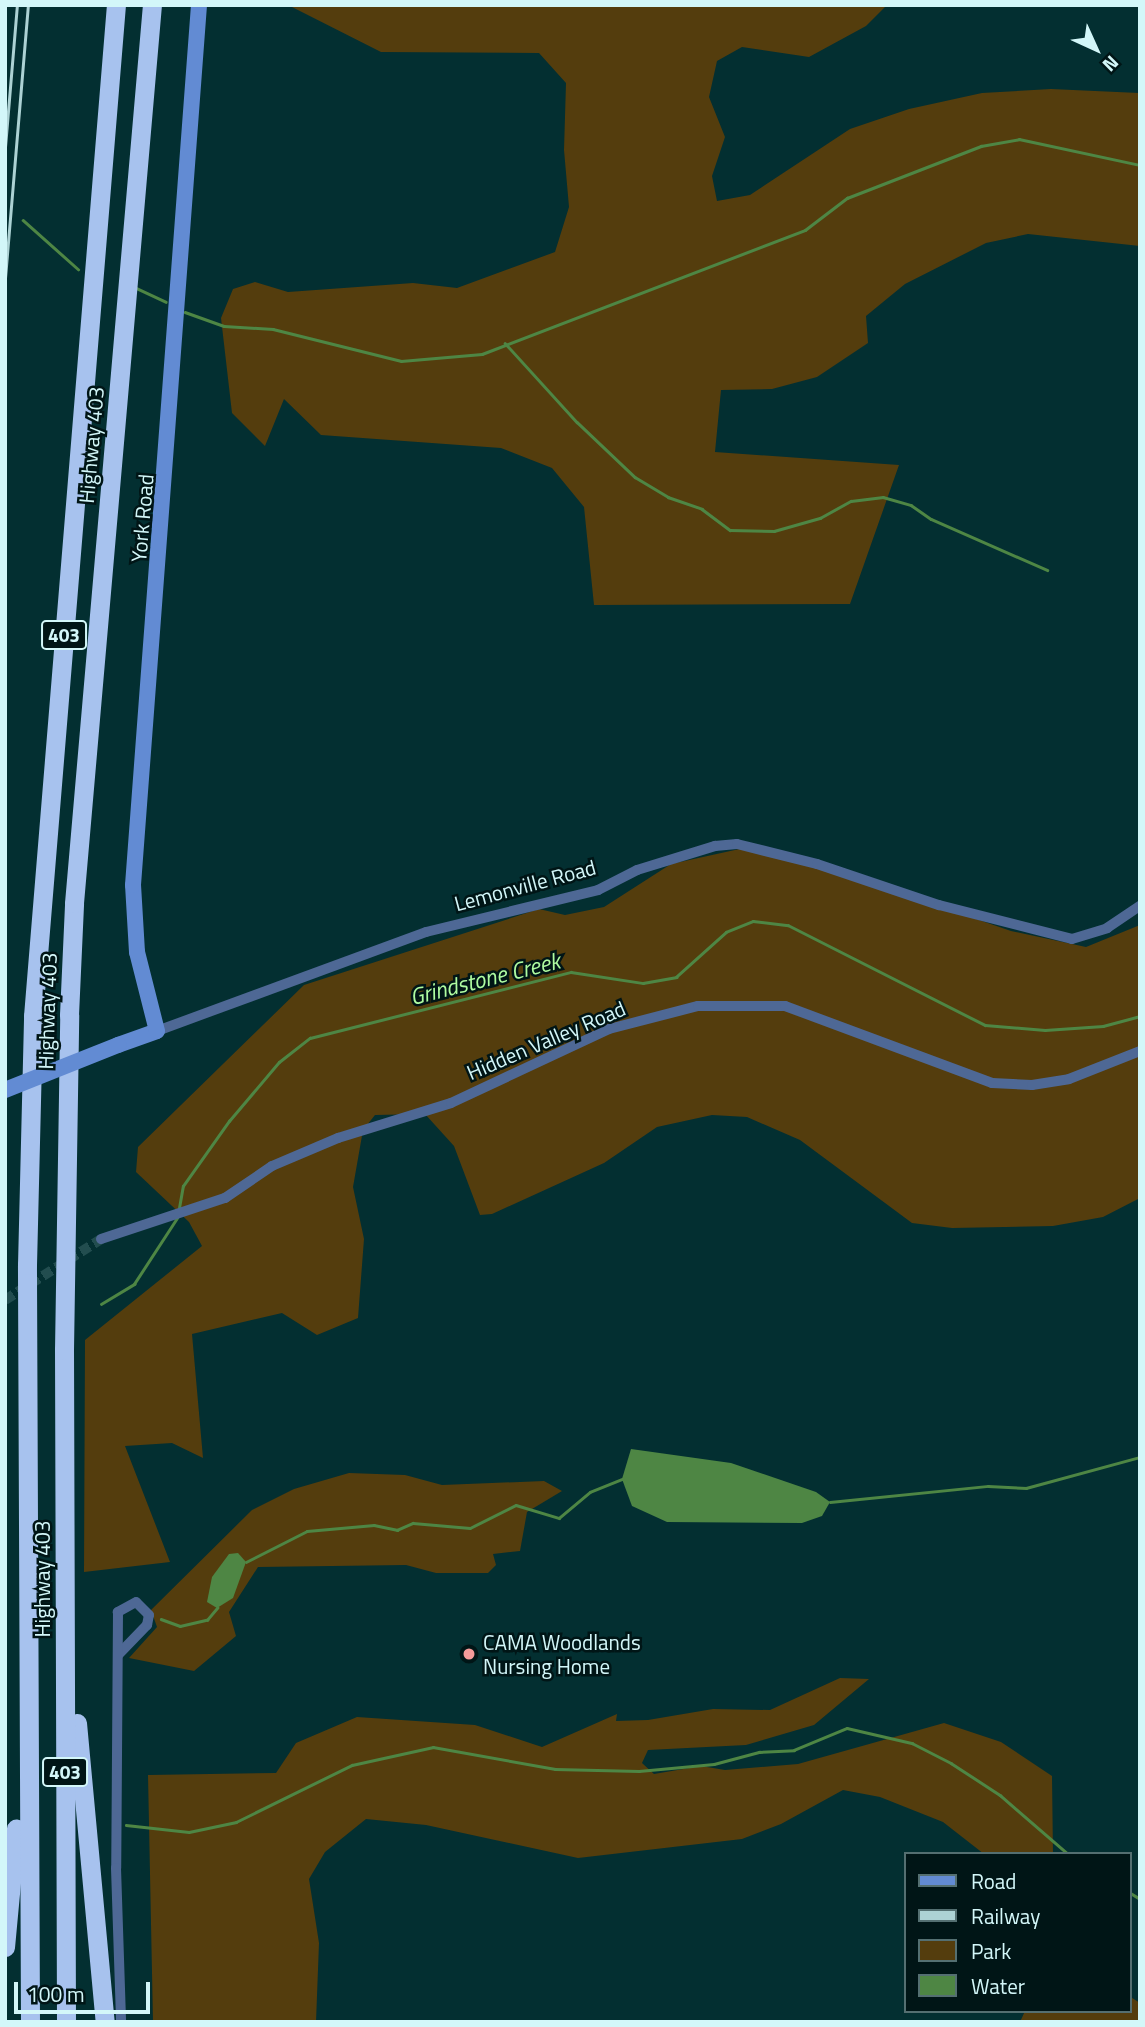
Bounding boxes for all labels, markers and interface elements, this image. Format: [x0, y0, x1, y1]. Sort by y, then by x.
north arrow [1061, 14, 1131, 84]
text: N [1096, 49, 1126, 79]
street label: Highway 403 [73, 386, 109, 504]
street label: York Road [126, 473, 158, 563]
road number: 403 [40, 620, 88, 650]
street label: Lemonville Road [451, 854, 599, 916]
water label: Grindstone Creek [407, 947, 563, 1011]
street label: Highway 403 [32, 952, 62, 1070]
street label: Hidden Valley Road [463, 995, 629, 1085]
street label: Highway 403 [29, 1520, 55, 1638]
place label: CAMA Woodlands Nursing Home [483, 1629, 641, 1679]
marker: CAMA Woodlands Nursing Home [461, 1646, 477, 1662]
road number: 403 [41, 1756, 90, 1788]
legend [904, 1852, 1131, 2013]
text: Road [971, 1865, 1016, 1897]
text: Railway [971, 1900, 1040, 1932]
text: Park [971, 1935, 1011, 1967]
scale bar [18, 1968, 154, 2012]
text: Water [971, 1970, 1025, 2002]
text: 100 m [27, 1978, 84, 2010]

